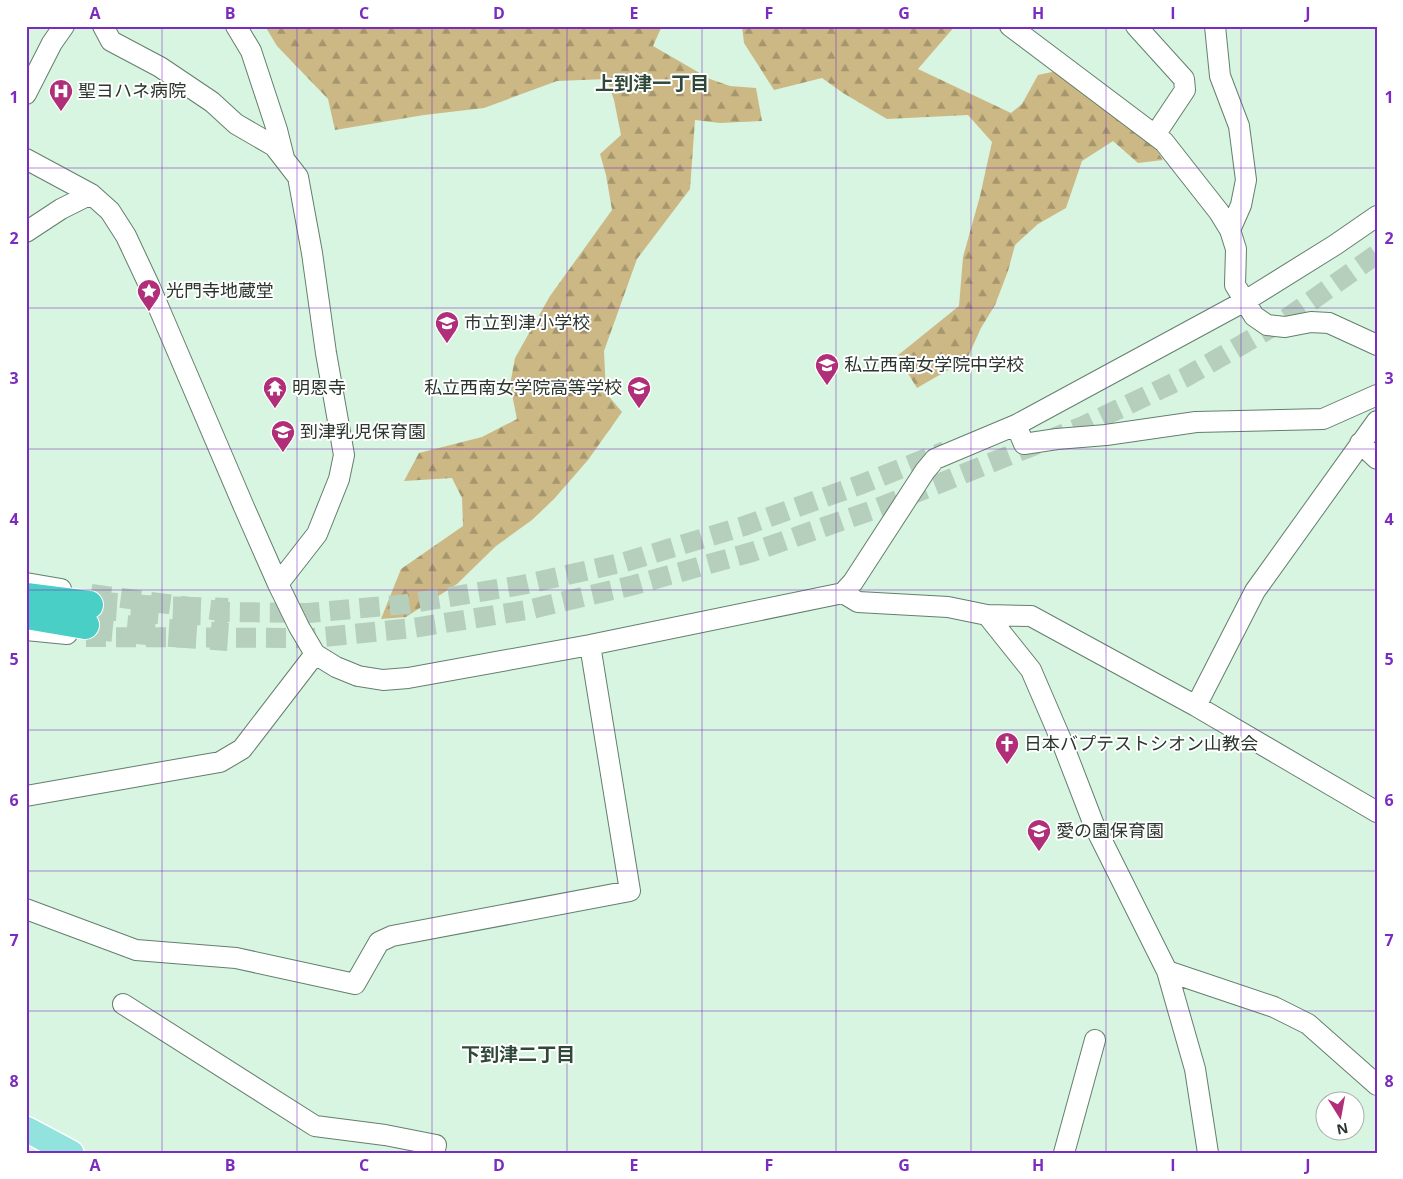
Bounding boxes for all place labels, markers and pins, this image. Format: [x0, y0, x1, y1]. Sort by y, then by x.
hospital icon: 聖ヨハネ病院 [48, 78, 74, 112]
place label: 聖ヨハネ病院 [78, 78, 186, 102]
place icon: 光門寺地蔵堂 [136, 278, 162, 312]
place label: 光門寺地蔵堂 [166, 278, 274, 302]
school or university icon: 市立到津小学校 [434, 310, 460, 344]
place label: 市立到津小学校 [464, 310, 590, 334]
school or university icon: 私立西南女学院中学校 [814, 352, 840, 386]
place label: 私立西南女学院中学校 [844, 352, 1024, 376]
temple icon: 明恩寺 [262, 375, 288, 409]
place label: 明恩寺 [292, 375, 346, 399]
place label: 私立西南女学院高等学校 [424, 375, 622, 399]
school or university icon: 私立西南女学院高等学校 [626, 375, 652, 409]
school or university icon: 到津乳児保育園 [270, 419, 296, 453]
place label: 到津乳児保育園 [300, 419, 426, 443]
church icon: 日本バプテストシオン山教会 [994, 731, 1020, 765]
place label: 日本バプテストシオン山教会 [1024, 731, 1258, 755]
school or university icon: 愛の園保育園 [1026, 818, 1052, 852]
place label: 愛の園保育園 [1056, 818, 1164, 842]

